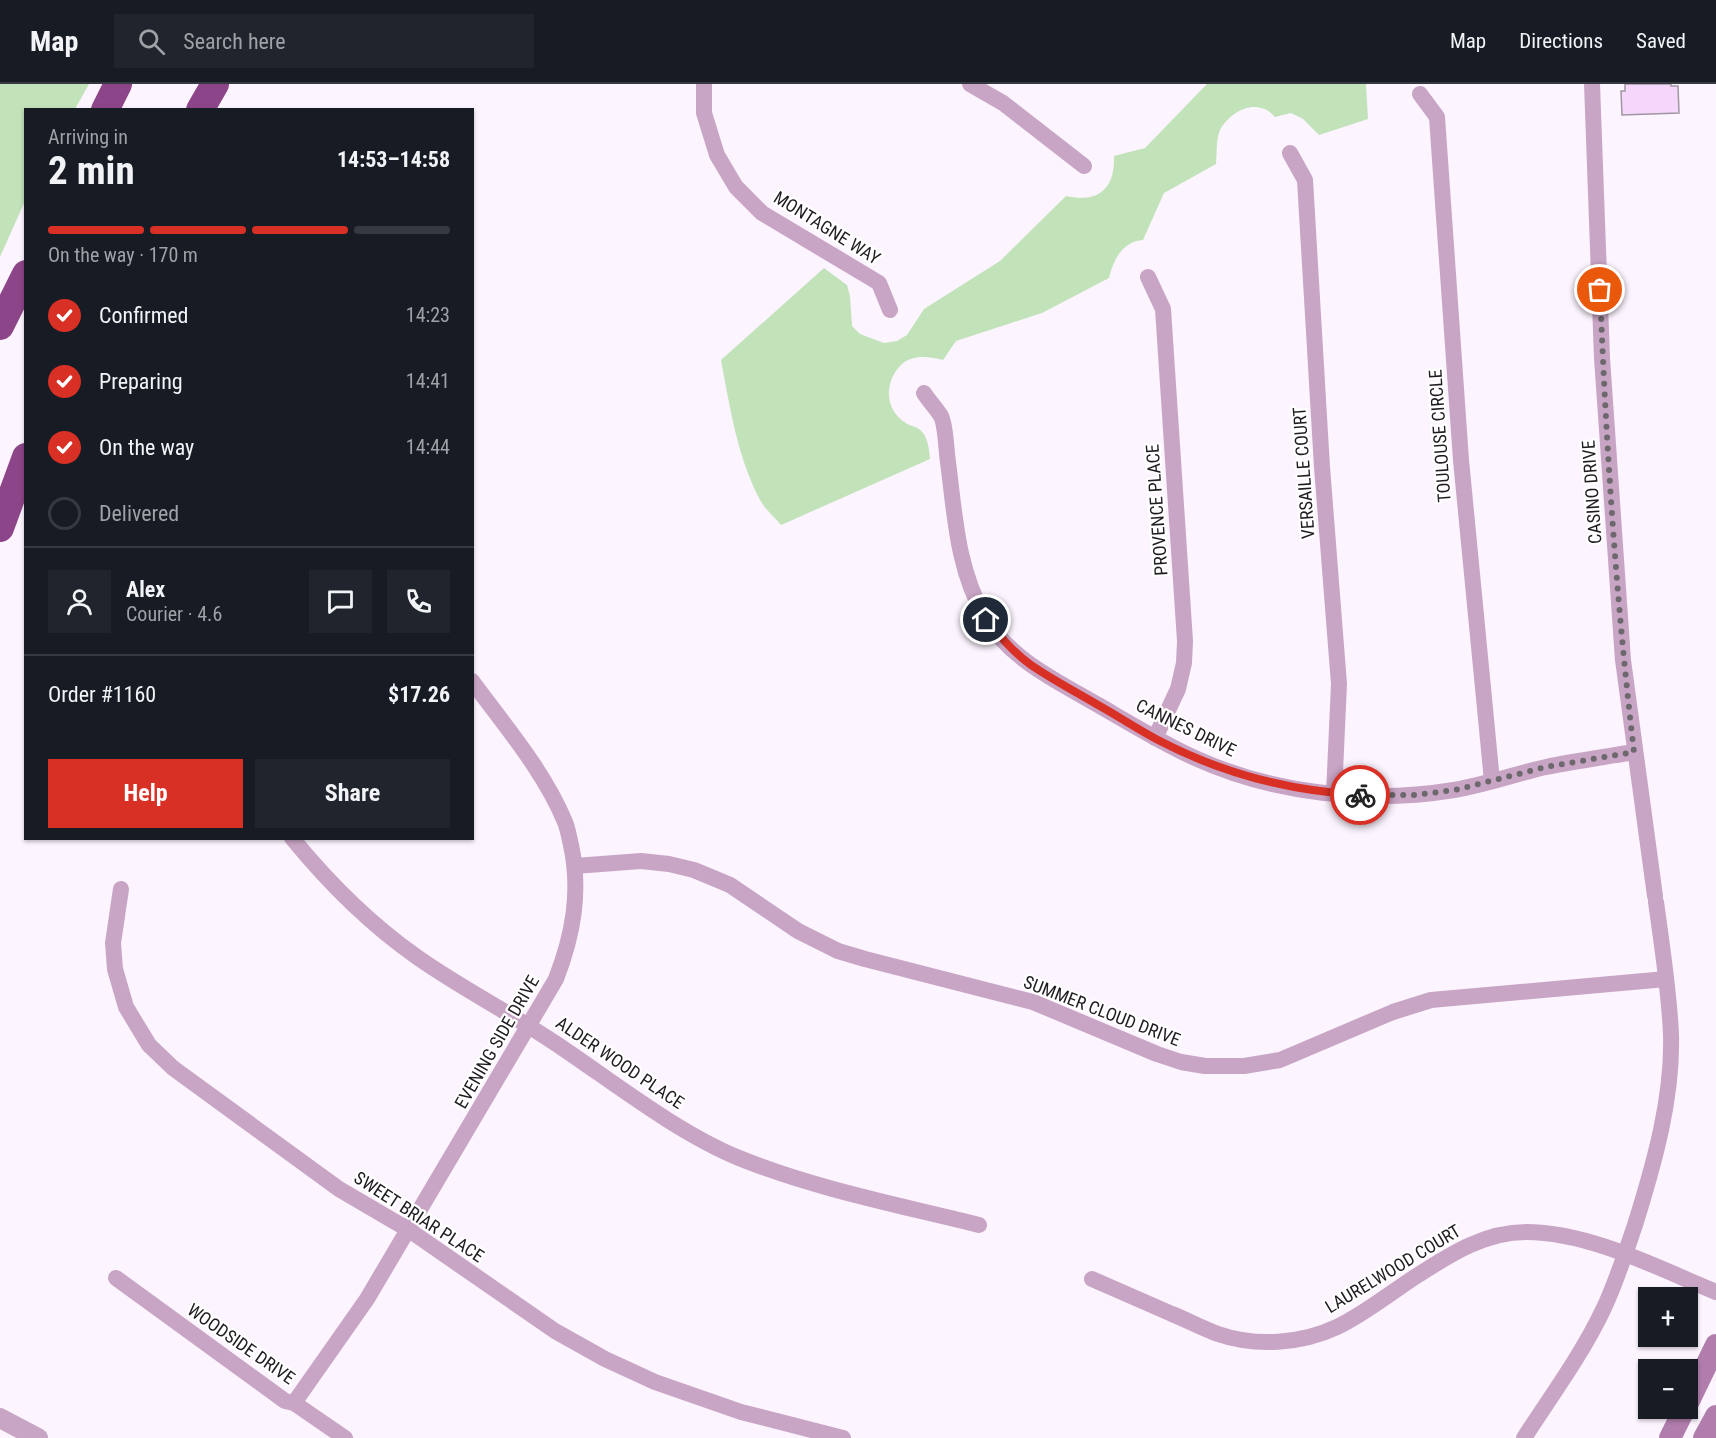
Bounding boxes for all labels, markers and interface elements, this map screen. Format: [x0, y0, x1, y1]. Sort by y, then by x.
search box [114, 14, 534, 68]
text: Map [30, 25, 78, 58]
icon: search [135, 25, 168, 58]
text: Search here [183, 29, 286, 54]
text: Map [1450, 29, 1486, 53]
text: Directions [1519, 29, 1603, 53]
text: Saved [1636, 29, 1686, 53]
text: Arriving in [48, 125, 128, 149]
text: 14:53–14:58 [337, 147, 450, 172]
text: 2 min [48, 148, 135, 194]
street label: MONTAGNE WAY [770, 186, 885, 269]
text: On the way · 170 m [48, 243, 198, 267]
pin [1574, 264, 1625, 315]
icon: bag [1583, 273, 1616, 306]
icon: check [48, 299, 81, 332]
text: Confirmed [99, 303, 188, 328]
text: 14:23 [406, 303, 450, 327]
icon: check [48, 365, 81, 398]
text: Preparing [99, 369, 183, 394]
text: 14:41 [406, 369, 450, 393]
street label: TOULOUSE CIRCLE [1424, 369, 1455, 503]
street label: VERSAILLE COURT [1288, 406, 1319, 540]
icon: check [48, 431, 81, 464]
text: On the way [99, 435, 194, 460]
text: 14:44 [406, 435, 450, 459]
street label: CASINO DRIVE [1577, 439, 1606, 545]
street label: PROVENCE PLACE [1141, 444, 1172, 576]
text: Delivered [99, 501, 179, 526]
button: person [48, 570, 111, 633]
button: chat [309, 570, 372, 633]
button: phone [387, 570, 450, 633]
text: Alex [126, 577, 165, 602]
pin [960, 594, 1011, 645]
text: Courier · 4.6 [126, 602, 222, 626]
icon: home [969, 603, 1002, 636]
text: Order #1160 [48, 682, 156, 707]
text: $17.26 [388, 682, 450, 707]
street label: CANNES DRIVE [1133, 694, 1240, 761]
button: Help [48, 759, 243, 828]
button: Share [255, 759, 450, 828]
courier [1330, 765, 1390, 825]
icon: bike [1344, 779, 1377, 812]
street label: EVENING SIDE DRIVE [450, 971, 543, 1112]
street label: SUMMER CLOUD DRIVE [1021, 971, 1184, 1050]
street label: ALDER WOOD PLACE [552, 1012, 688, 1113]
street label: SWEET BRIAR PLACE [350, 1167, 488, 1266]
street label: LAURELWOOD COURT [1321, 1220, 1464, 1317]
map controls [1638, 1287, 1698, 1419]
button: + [1638, 1287, 1698, 1347]
street label: WOODSIDE DRIVE [184, 1299, 299, 1388]
button: − [1638, 1359, 1698, 1419]

